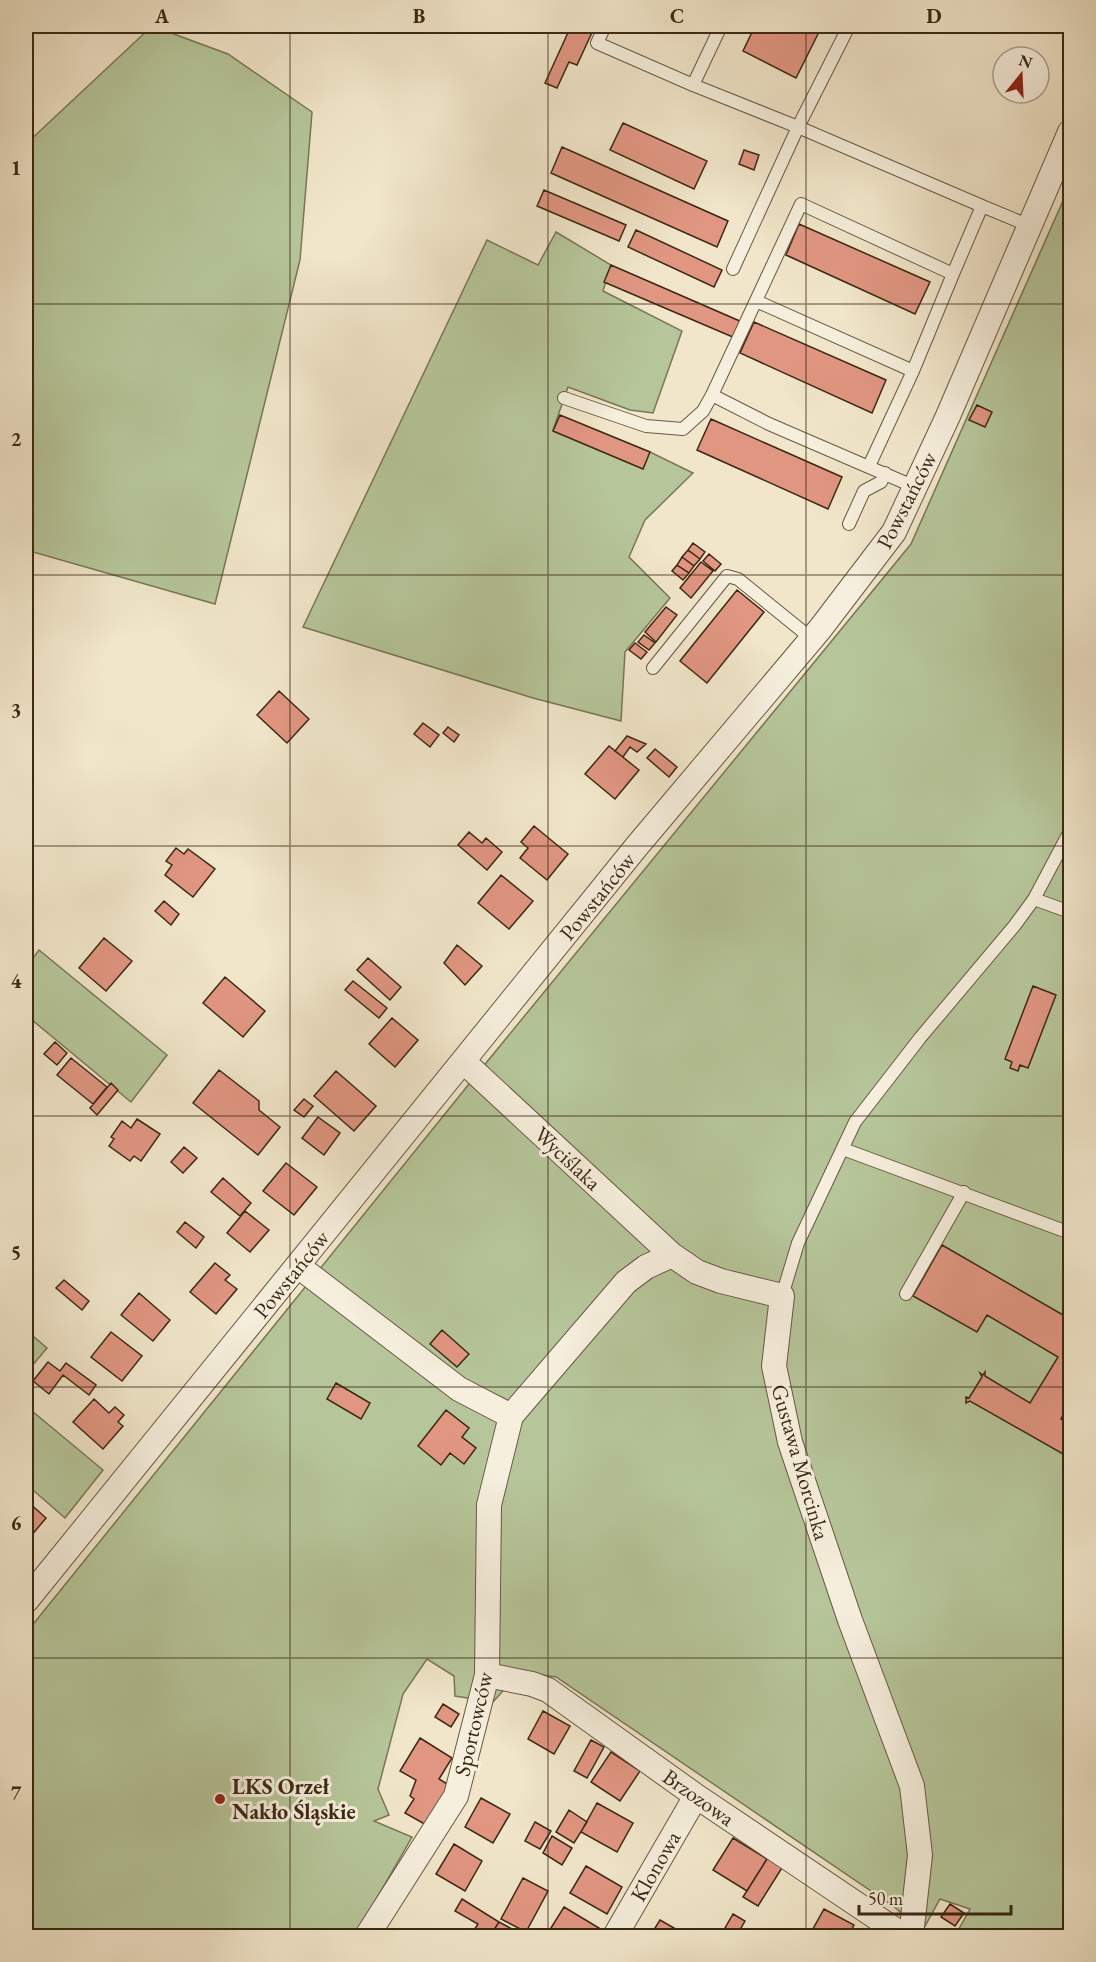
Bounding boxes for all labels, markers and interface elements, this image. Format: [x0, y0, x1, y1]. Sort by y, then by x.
text: A [154, 3, 170, 29]
text: B [413, 3, 425, 29]
text: C [670, 3, 684, 29]
text: D [926, 3, 942, 29]
north arrow [991, 45, 1051, 105]
text: N [1016, 49, 1035, 73]
text: 1 [11, 155, 21, 181]
text: 2 [11, 426, 22, 452]
street label: Powstańców [870, 446, 944, 554]
text: 3 [11, 697, 21, 723]
street label: Powstańców [553, 846, 642, 946]
text: 4 [11, 968, 22, 994]
street label: Wyciślaka [528, 1120, 608, 1197]
street label: Powstańców [247, 1224, 336, 1324]
text: 5 [11, 1239, 21, 1265]
street label: Gustawa Morcinka [764, 1381, 837, 1544]
text: 6 [11, 1510, 22, 1536]
street label: Sportowców [447, 1668, 500, 1779]
street label: Brzozowa [657, 1762, 741, 1833]
place label: LKS Orzeł Nakło Śląskie [232, 1772, 356, 1826]
text: 7 [11, 1780, 22, 1806]
marker: LKS Orzeł Nakło Śląskie [213, 1792, 227, 1806]
street label: Klonowa [624, 1826, 687, 1907]
scale bar [859, 1878, 1010, 1916]
text: 50 m [868, 1887, 903, 1910]

